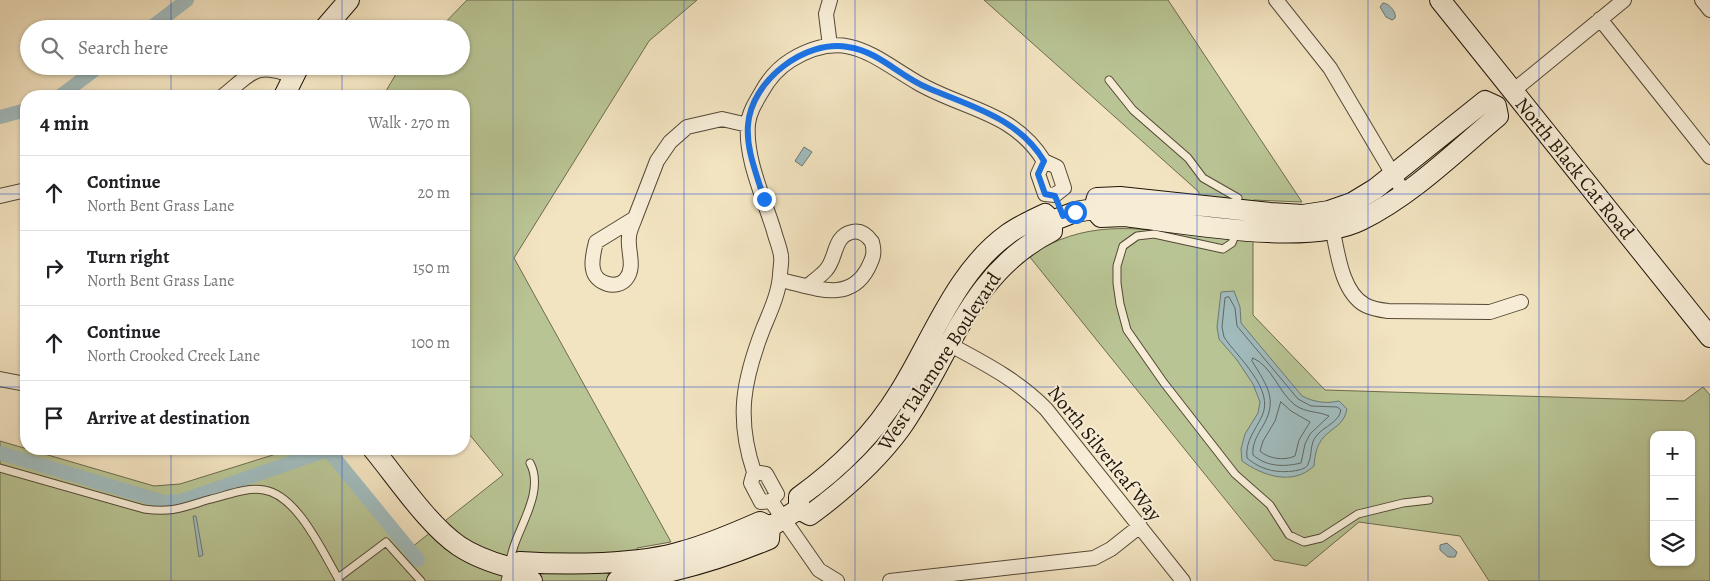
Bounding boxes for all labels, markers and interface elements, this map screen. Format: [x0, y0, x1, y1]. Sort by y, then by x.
search box [20, 20, 470, 75]
icon: search [38, 34, 66, 62]
text: Search here [78, 35, 168, 61]
street label: North Black Cat Road [1509, 92, 1640, 245]
text: 4 min [40, 109, 89, 137]
text: Walk · 270 m [368, 112, 450, 134]
text: Continue [87, 169, 161, 195]
icon: ahead [40, 179, 68, 207]
text: 20 m [417, 182, 450, 204]
route end [753, 188, 776, 211]
text: North Bent Grass Lane [87, 195, 234, 217]
route start [1064, 201, 1087, 224]
text: Turn right [87, 244, 169, 270]
icon: right [40, 254, 68, 282]
text: 150 m [413, 257, 450, 279]
street label: West Talamore Boulevard [871, 267, 1007, 457]
text: North Bent Grass Lane [87, 270, 234, 292]
text: Continue [87, 319, 161, 345]
icon: ahead [40, 329, 68, 357]
text: 100 m [411, 332, 450, 354]
text: North Crooked Creek Lane [87, 345, 260, 367]
street label: North Silverleaf Way [1041, 380, 1169, 528]
icon: arrive [40, 404, 68, 432]
text: Arrive at destination [87, 405, 250, 431]
map controls [1650, 431, 1695, 566]
button: + [1650, 431, 1695, 476]
button: − [1650, 476, 1695, 521]
button: layers [1650, 521, 1695, 566]

